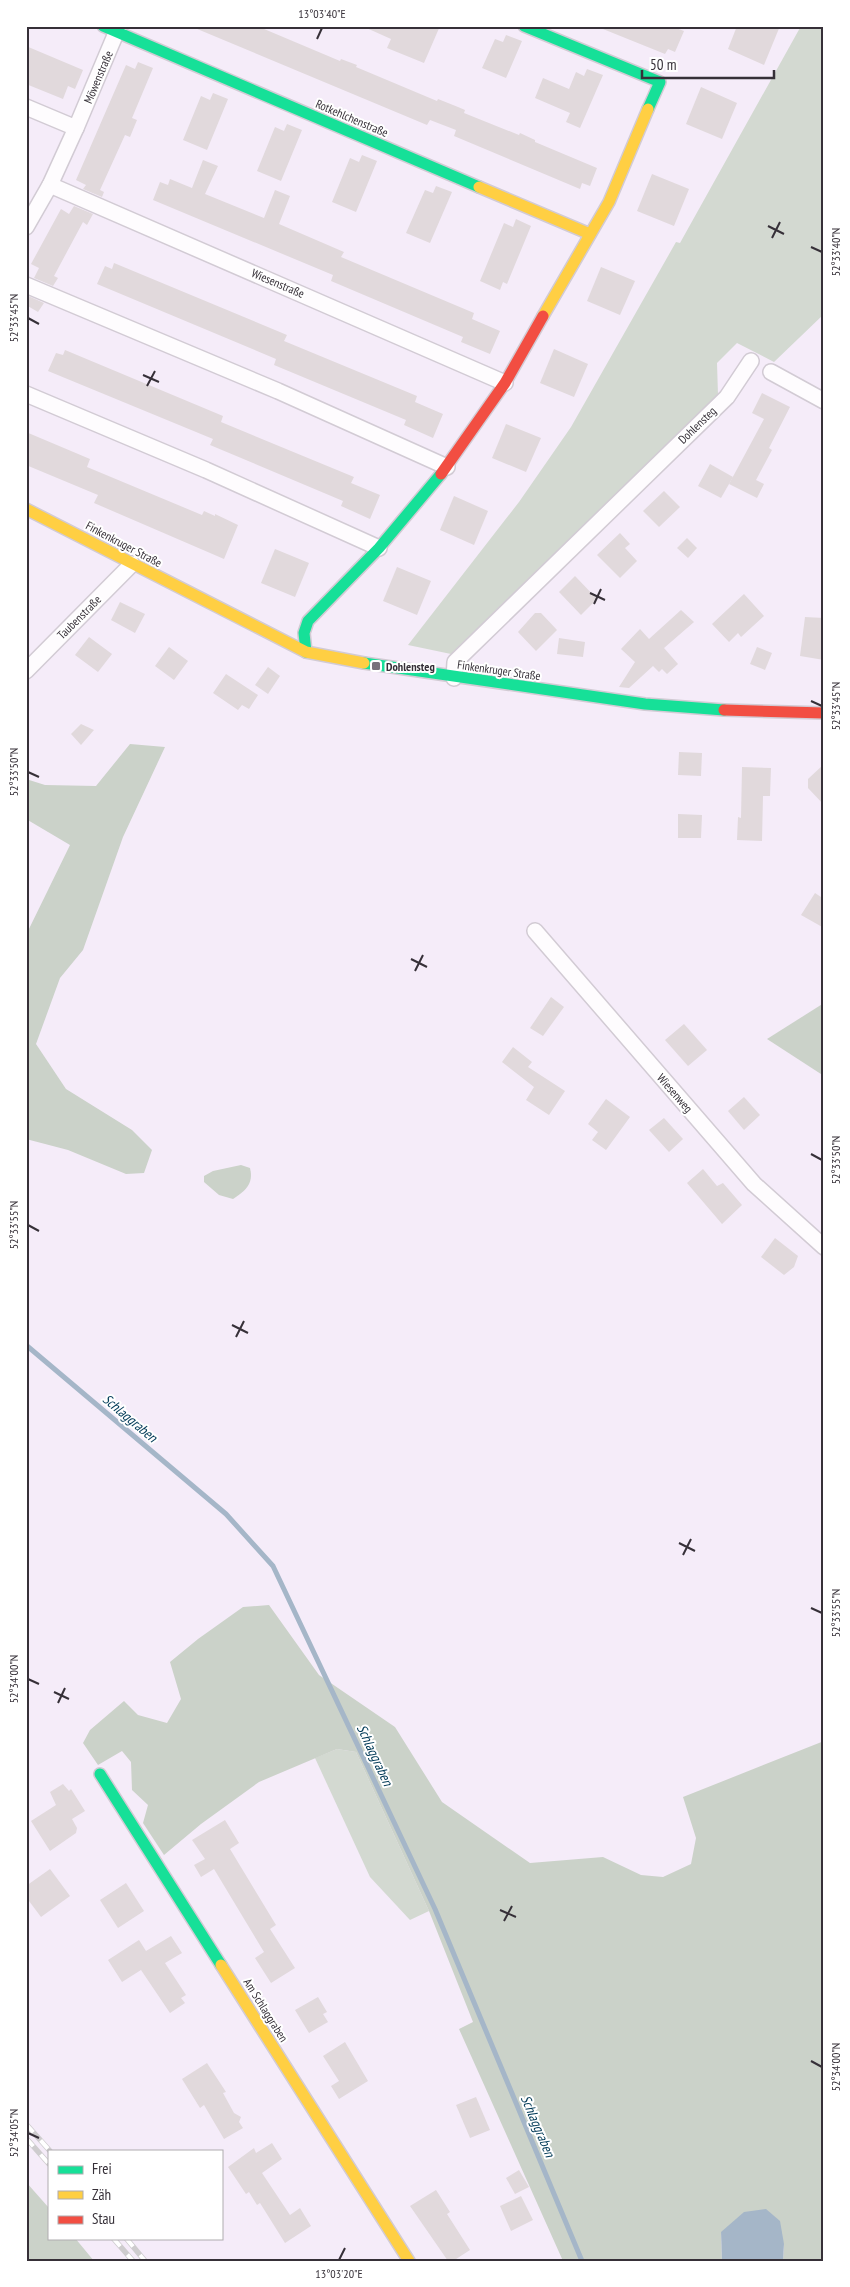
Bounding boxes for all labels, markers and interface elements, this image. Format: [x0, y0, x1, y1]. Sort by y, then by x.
text: 13°03'40"E [298, 6, 346, 21]
street label: Möwenstraße [80, 48, 116, 106]
scale bar [642, 48, 775, 80]
text: 50 m [650, 55, 676, 74]
street label: Rotkehlchenstraße [313, 96, 391, 140]
text: 52°33'40"N [828, 228, 843, 276]
street label: Wiesenstraße [249, 265, 307, 301]
text: 52°33'45"N [6, 294, 21, 342]
street label: Dohlensteg [675, 403, 719, 447]
street label: Finkenkruger Straße [83, 518, 165, 570]
street label: Taubenstraße [54, 592, 104, 642]
street label: Finkenkruger Straße [456, 657, 542, 683]
place label: Dohlensteg [386, 659, 435, 674]
marker: Dohlensteg [370, 660, 382, 672]
text: 52°33'45"N [828, 682, 843, 730]
text: 52°33'50"N [6, 748, 21, 796]
street label: Wiesenweg [654, 1070, 696, 1116]
text: 52°33'50"N [828, 1136, 843, 1184]
text: 52°33'55"N [6, 1201, 21, 1249]
water label: Schlaggraben [99, 1390, 162, 1447]
text: 52°33'55"N [828, 1589, 843, 1637]
text: 52°34'00"N [6, 1655, 21, 1703]
water label: Schlaggraben [353, 1721, 397, 1789]
street label: Am Schlaggraben [241, 1975, 291, 2045]
text: 52°34'00"N [828, 2043, 843, 2091]
water label: Schlaggraben [517, 2092, 559, 2160]
text: 52°34'05"N [6, 2109, 21, 2157]
legend [48, 2150, 222, 2240]
text: Frei [92, 2159, 112, 2178]
text: Zäh [92, 2185, 111, 2204]
text: Stau [92, 2209, 115, 2228]
text: 13°03'20"E [315, 2266, 363, 2281]

